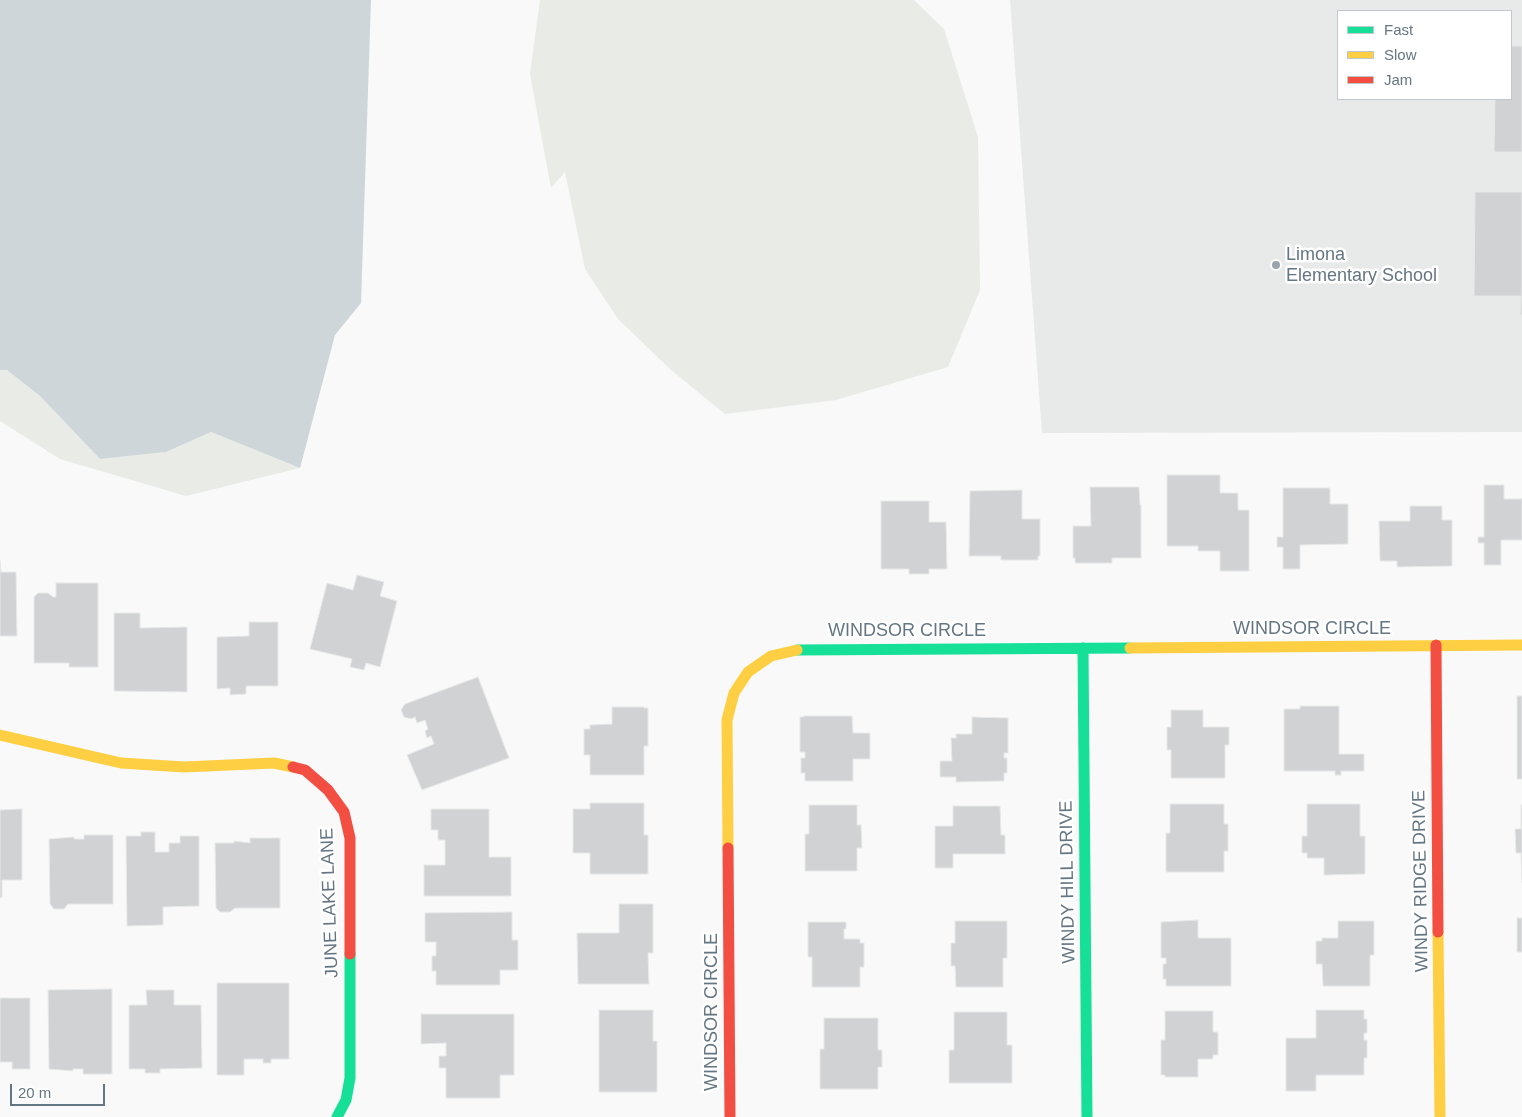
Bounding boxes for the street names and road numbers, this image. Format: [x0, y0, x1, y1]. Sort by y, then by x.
street label: WINDSOR CIRCLE [1233, 618, 1391, 640]
street label: WINDSOR CIRCLE [828, 620, 986, 642]
street label: WINDY RIDGE DRIVE [1409, 790, 1433, 972]
street label: WINDY HILL DRIVE [1056, 800, 1080, 964]
street label: JUNE LAKE LANE [317, 828, 343, 978]
street label: WINDSOR CIRCLE [701, 933, 723, 1091]

